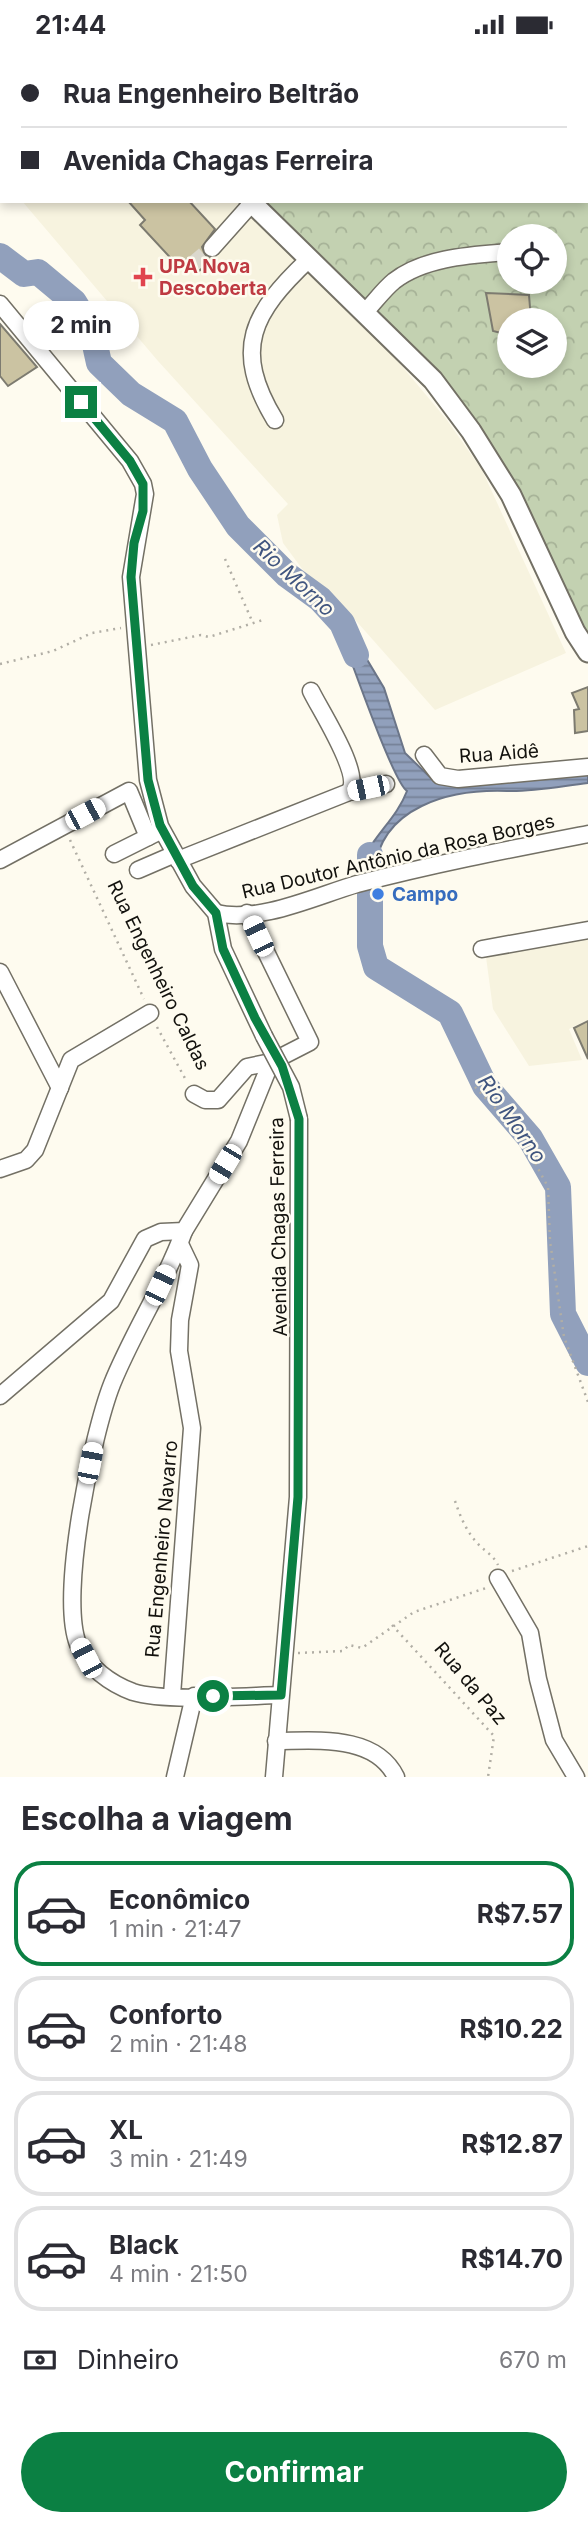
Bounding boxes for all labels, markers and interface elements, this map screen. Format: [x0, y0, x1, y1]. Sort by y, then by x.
text: 21:44 [35, 9, 106, 40]
text: Rua Engenheiro Beltrão [63, 78, 359, 109]
text: Avenida Chagas Ferreira [63, 145, 373, 176]
map controls [497, 224, 567, 378]
button: locate [497, 224, 567, 294]
place label: UPA Nova Descoberta [159, 255, 267, 300]
marker: UPA Nova Descoberta [133, 267, 153, 287]
callout: 2 min [23, 301, 139, 349]
button: layers [497, 308, 567, 378]
text: 2 min [50, 311, 112, 339]
route end [65, 386, 97, 418]
water label: Rio Morno [249, 534, 340, 622]
street label: Rua Aidê [458, 739, 540, 768]
car [346, 773, 391, 803]
car [62, 795, 109, 833]
street label: Rua Doutor Antônio da Rosa Borges [239, 809, 557, 904]
street label: Rua Engenheiro Caldas [103, 877, 214, 1074]
place label: Campo [392, 883, 458, 906]
marker: Campo [370, 886, 386, 902]
car [240, 913, 277, 959]
water label: Rio Morno [473, 1070, 552, 1168]
street label: Avenida Chagas Ferreira [265, 1117, 292, 1337]
car [206, 1141, 245, 1187]
car [142, 1262, 179, 1308]
street label: Rua Engenheiro Navarro [141, 1439, 182, 1659]
car [76, 1440, 105, 1486]
car [67, 1635, 106, 1681]
street label: Rua da Paz [430, 1637, 512, 1729]
route start [197, 1680, 229, 1712]
text: Escolha a viagem [21, 1799, 293, 1838]
icon: car [25, 1882, 88, 1945]
text: Econômico [109, 1884, 250, 1915]
text: R$7.57 [477, 1898, 563, 1929]
text: 1 min · 21:47 [109, 1915, 242, 1943]
icon: car [25, 1997, 88, 2060]
text: Conforto [109, 1999, 222, 2030]
text: R$10.22 [459, 2013, 563, 2044]
text: 2 min · 21:48 [109, 2030, 247, 2058]
icon: car [25, 2112, 88, 2175]
text: XL [109, 2114, 143, 2145]
text: R$12.87 [461, 2128, 563, 2159]
text: 3 min · 21:49 [109, 2145, 248, 2173]
icon: car [25, 2227, 88, 2290]
text: Black [109, 2229, 179, 2260]
text: R$14.70 [461, 2243, 563, 2274]
text: 4 min · 21:50 [109, 2260, 248, 2288]
icon: cash [21, 2341, 59, 2379]
text: Dinheiro [77, 2344, 179, 2375]
text: 670 m [499, 2346, 567, 2374]
button: Confirmar [21, 2432, 567, 2512]

